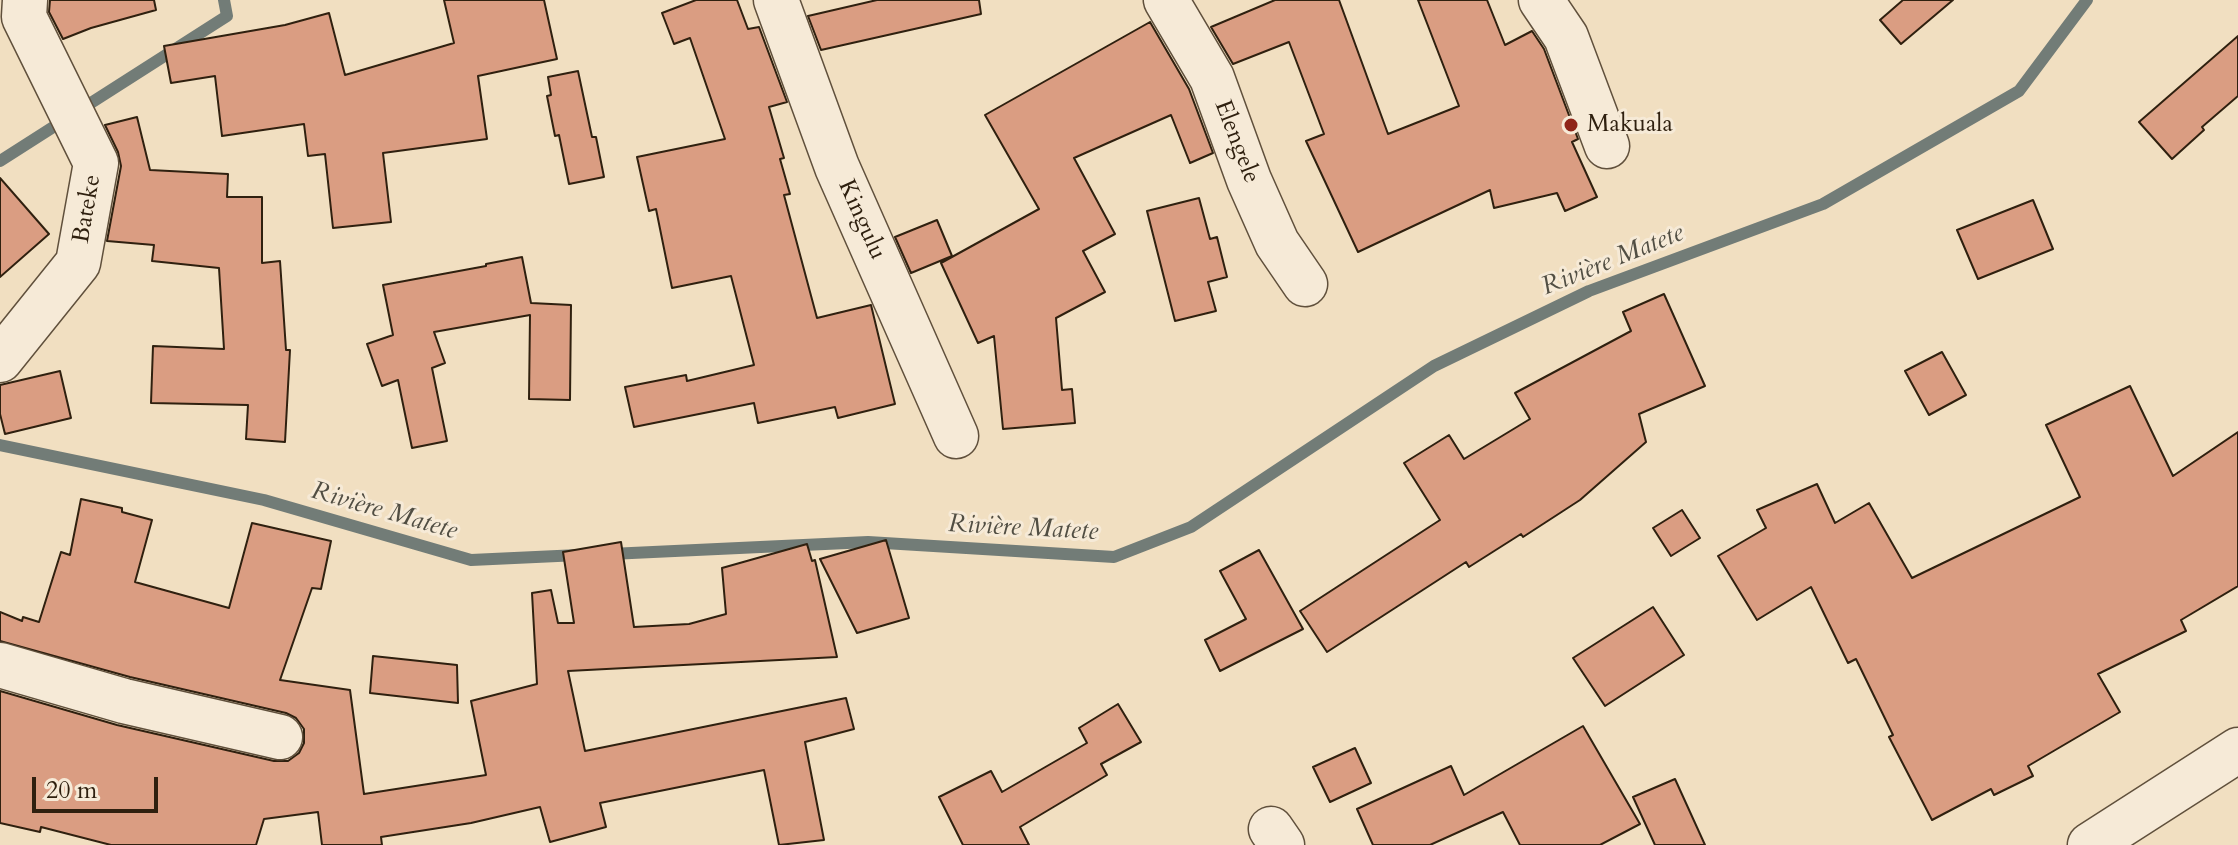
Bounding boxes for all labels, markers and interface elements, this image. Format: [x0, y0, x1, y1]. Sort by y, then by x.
street label: Elengele [1207, 96, 1265, 188]
place label: Makuala [1587, 111, 1673, 139]
marker: Makuala [1562, 116, 1580, 134]
street label: Bateke [68, 173, 108, 245]
street label: Kingulu [831, 176, 891, 264]
water label: Rivière Matete [1537, 218, 1689, 304]
water label: Rivière Matete [307, 476, 461, 548]
water label: Rivière Matete [947, 509, 1099, 549]
scale bar [36, 761, 162, 811]
text: 20 m [46, 774, 97, 807]

